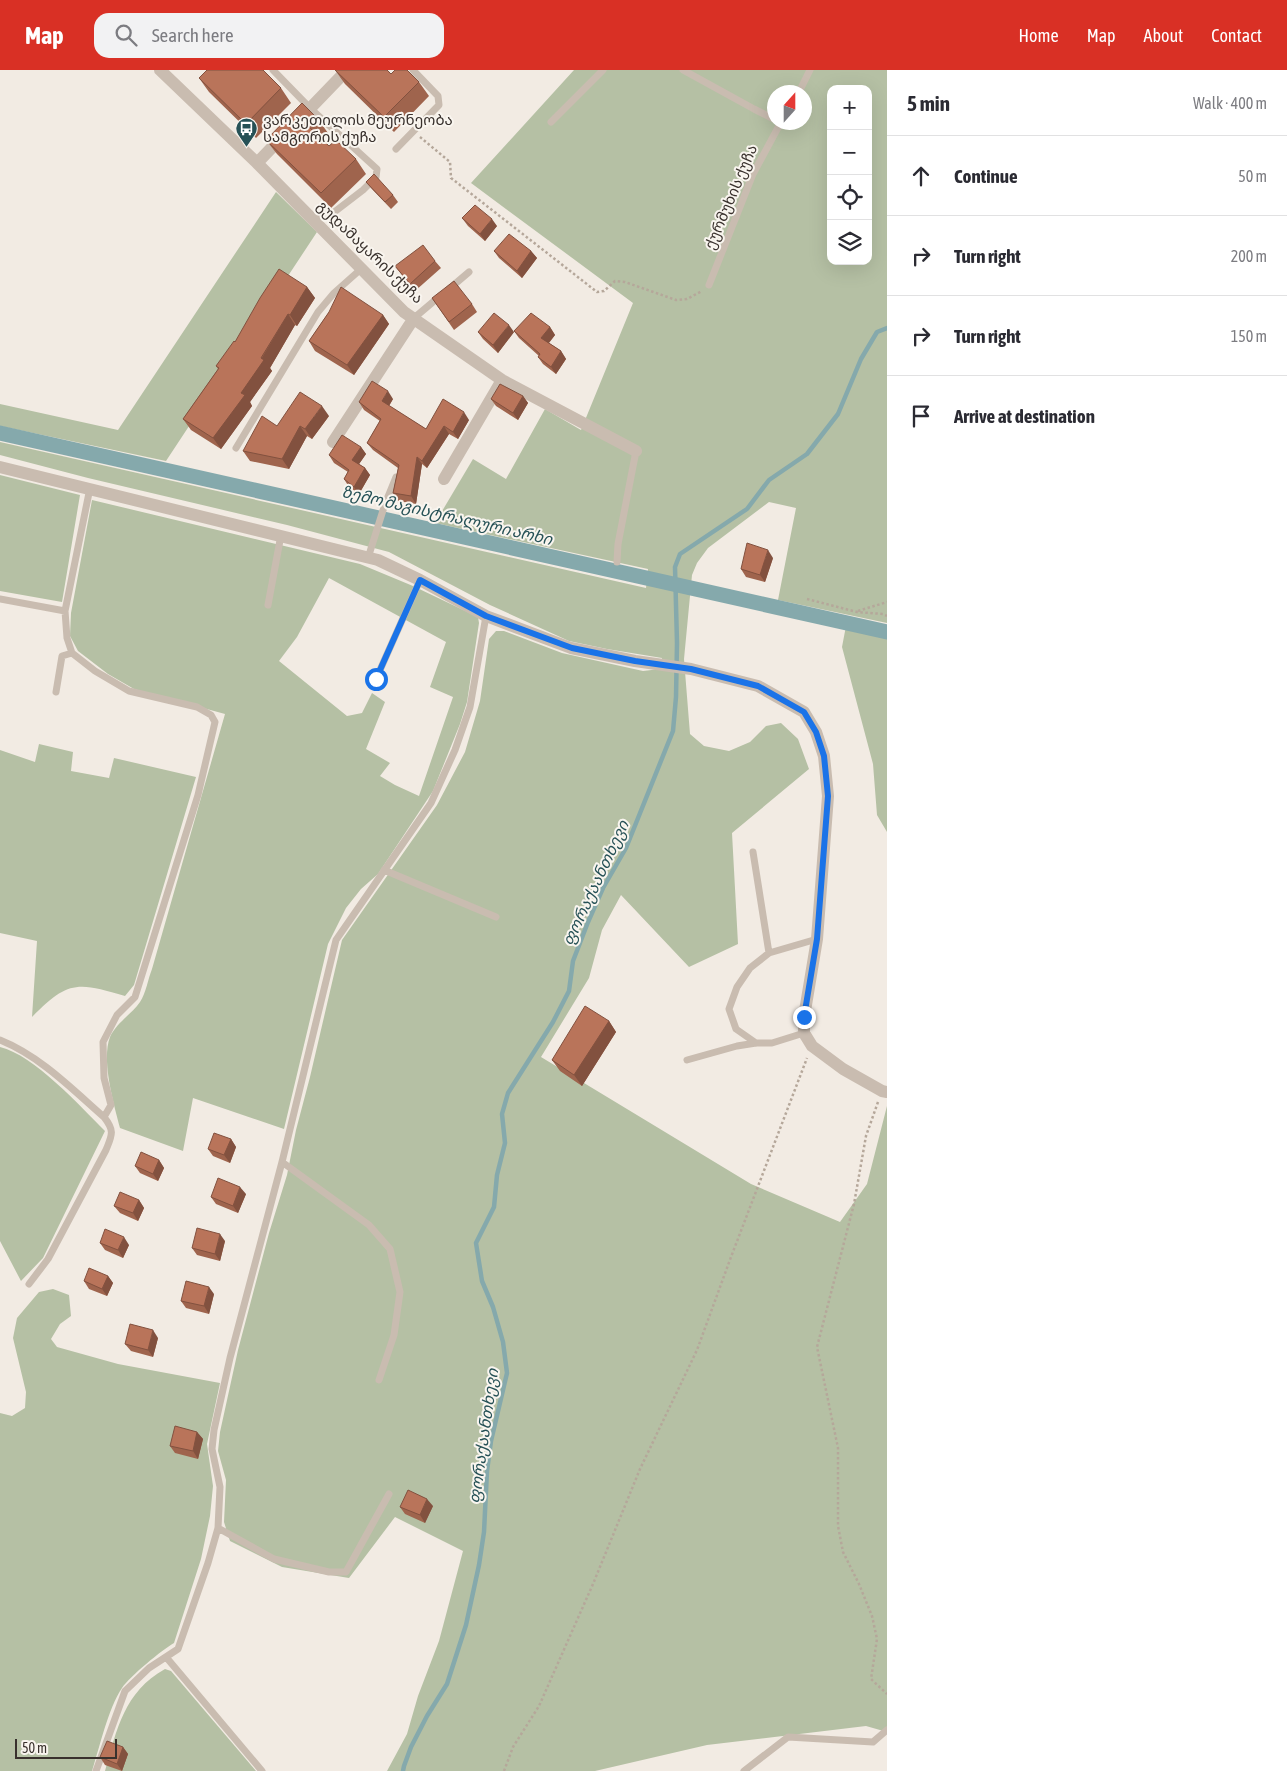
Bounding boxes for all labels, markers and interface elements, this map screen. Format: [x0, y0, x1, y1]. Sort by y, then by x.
search box [94, 13, 444, 58]
icon: search [112, 21, 140, 49]
text: Map [25, 22, 64, 49]
text: Search here [152, 24, 234, 46]
text: Home [1019, 25, 1059, 46]
text: Map [1087, 25, 1116, 46]
text: About [1144, 25, 1183, 46]
text: Contact [1211, 25, 1262, 46]
north arrow [767, 85, 812, 130]
map controls [827, 85, 872, 265]
button: + [827, 85, 872, 130]
text: 5 min [907, 91, 950, 115]
text: Walk · 400 m [1193, 94, 1267, 112]
place label: ვარკეთილის მეურნეობა სამგორის ქუჩა [263, 111, 453, 146]
bus stop icon: ვარკეთილის მეურნეობა სამგორის ქუჩა [235, 117, 259, 148]
button: − [827, 130, 872, 175]
street label: ქურმუხის ქუჩა [701, 142, 761, 252]
icon: ahead [907, 162, 935, 190]
text: Continue [954, 165, 1018, 187]
text: 50 m [1238, 167, 1267, 185]
button: locate [827, 175, 872, 220]
street label: გუდამაყარის ქუჩა [313, 197, 427, 307]
button: layers [827, 220, 872, 265]
icon: right [907, 242, 935, 270]
text: Turn right [954, 245, 1021, 267]
text: 200 m [1231, 247, 1267, 265]
icon: right [907, 322, 935, 350]
text: Turn right [954, 325, 1021, 347]
text: 150 m [1231, 327, 1267, 345]
icon: arrive [907, 402, 935, 430]
text: Arrive at destination [954, 405, 1095, 427]
water label: ზემო მაგისტრალური არხი [340, 482, 555, 549]
route start [365, 668, 388, 691]
water label: ფორაქაანთხევი [558, 817, 633, 949]
route end [793, 1006, 816, 1029]
water label: ფორაქაანთხევი [465, 1367, 502, 1505]
scale bar [15, 1736, 118, 1759]
text: 50 m [22, 1740, 47, 1756]

